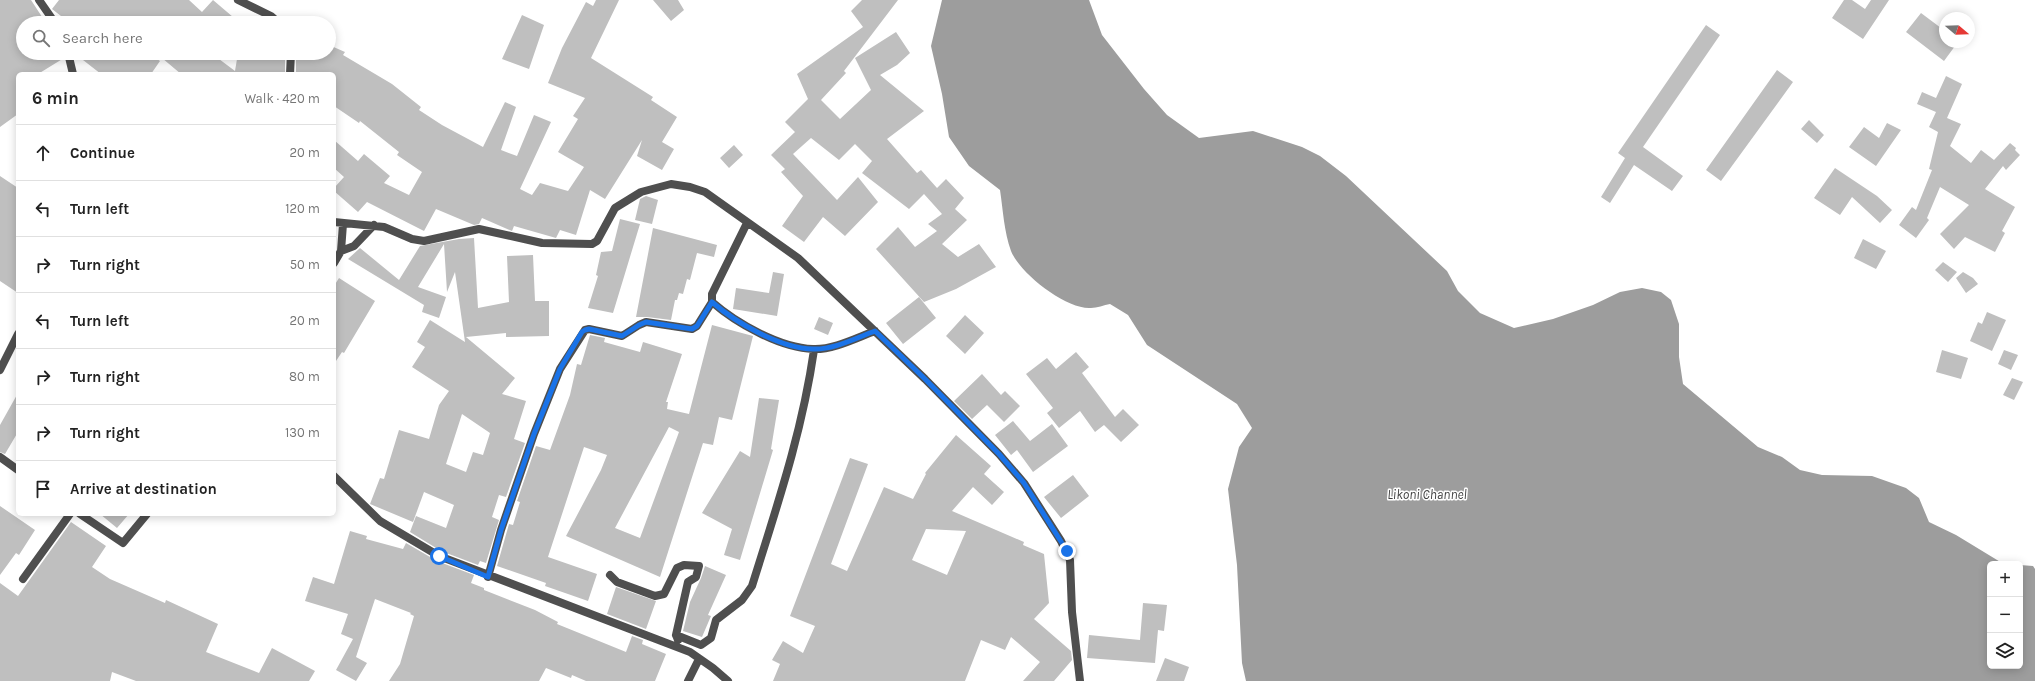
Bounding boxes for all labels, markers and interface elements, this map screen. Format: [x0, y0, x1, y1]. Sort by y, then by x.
north arrow [1939, 12, 1975, 48]
search box [16, 16, 336, 60]
icon: search [30, 27, 52, 49]
text: Search here [62, 29, 143, 47]
text: 6 min [32, 88, 79, 108]
text: Walk · 420 m [244, 91, 320, 106]
icon: ahead [32, 142, 54, 164]
text: Continue [70, 144, 135, 162]
text: 20 m [290, 145, 320, 160]
icon: left [32, 198, 54, 220]
text: Turn left [70, 200, 129, 218]
text: 120 m [285, 201, 320, 216]
icon: right [32, 254, 54, 276]
text: Turn right [70, 256, 140, 274]
text: 50 m [290, 257, 320, 272]
icon: left [32, 310, 54, 332]
text: Turn left [70, 312, 129, 330]
text: 20 m [290, 313, 320, 328]
icon: right [32, 366, 54, 388]
text: Turn right [70, 368, 140, 386]
text: 80 m [289, 369, 320, 384]
icon: right [32, 422, 54, 444]
text: Turn right [70, 424, 140, 442]
text: 130 m [285, 425, 320, 440]
icon: arrive [32, 478, 54, 500]
text: Arrive at destination [70, 480, 217, 498]
water label: Likoni Channel [1387, 487, 1467, 502]
route end [1058, 542, 1076, 560]
route start [430, 547, 448, 565]
map controls [1987, 561, 2023, 669]
button: + [1987, 561, 2023, 597]
button: − [1987, 597, 2023, 633]
button: layers [1987, 633, 2023, 669]

